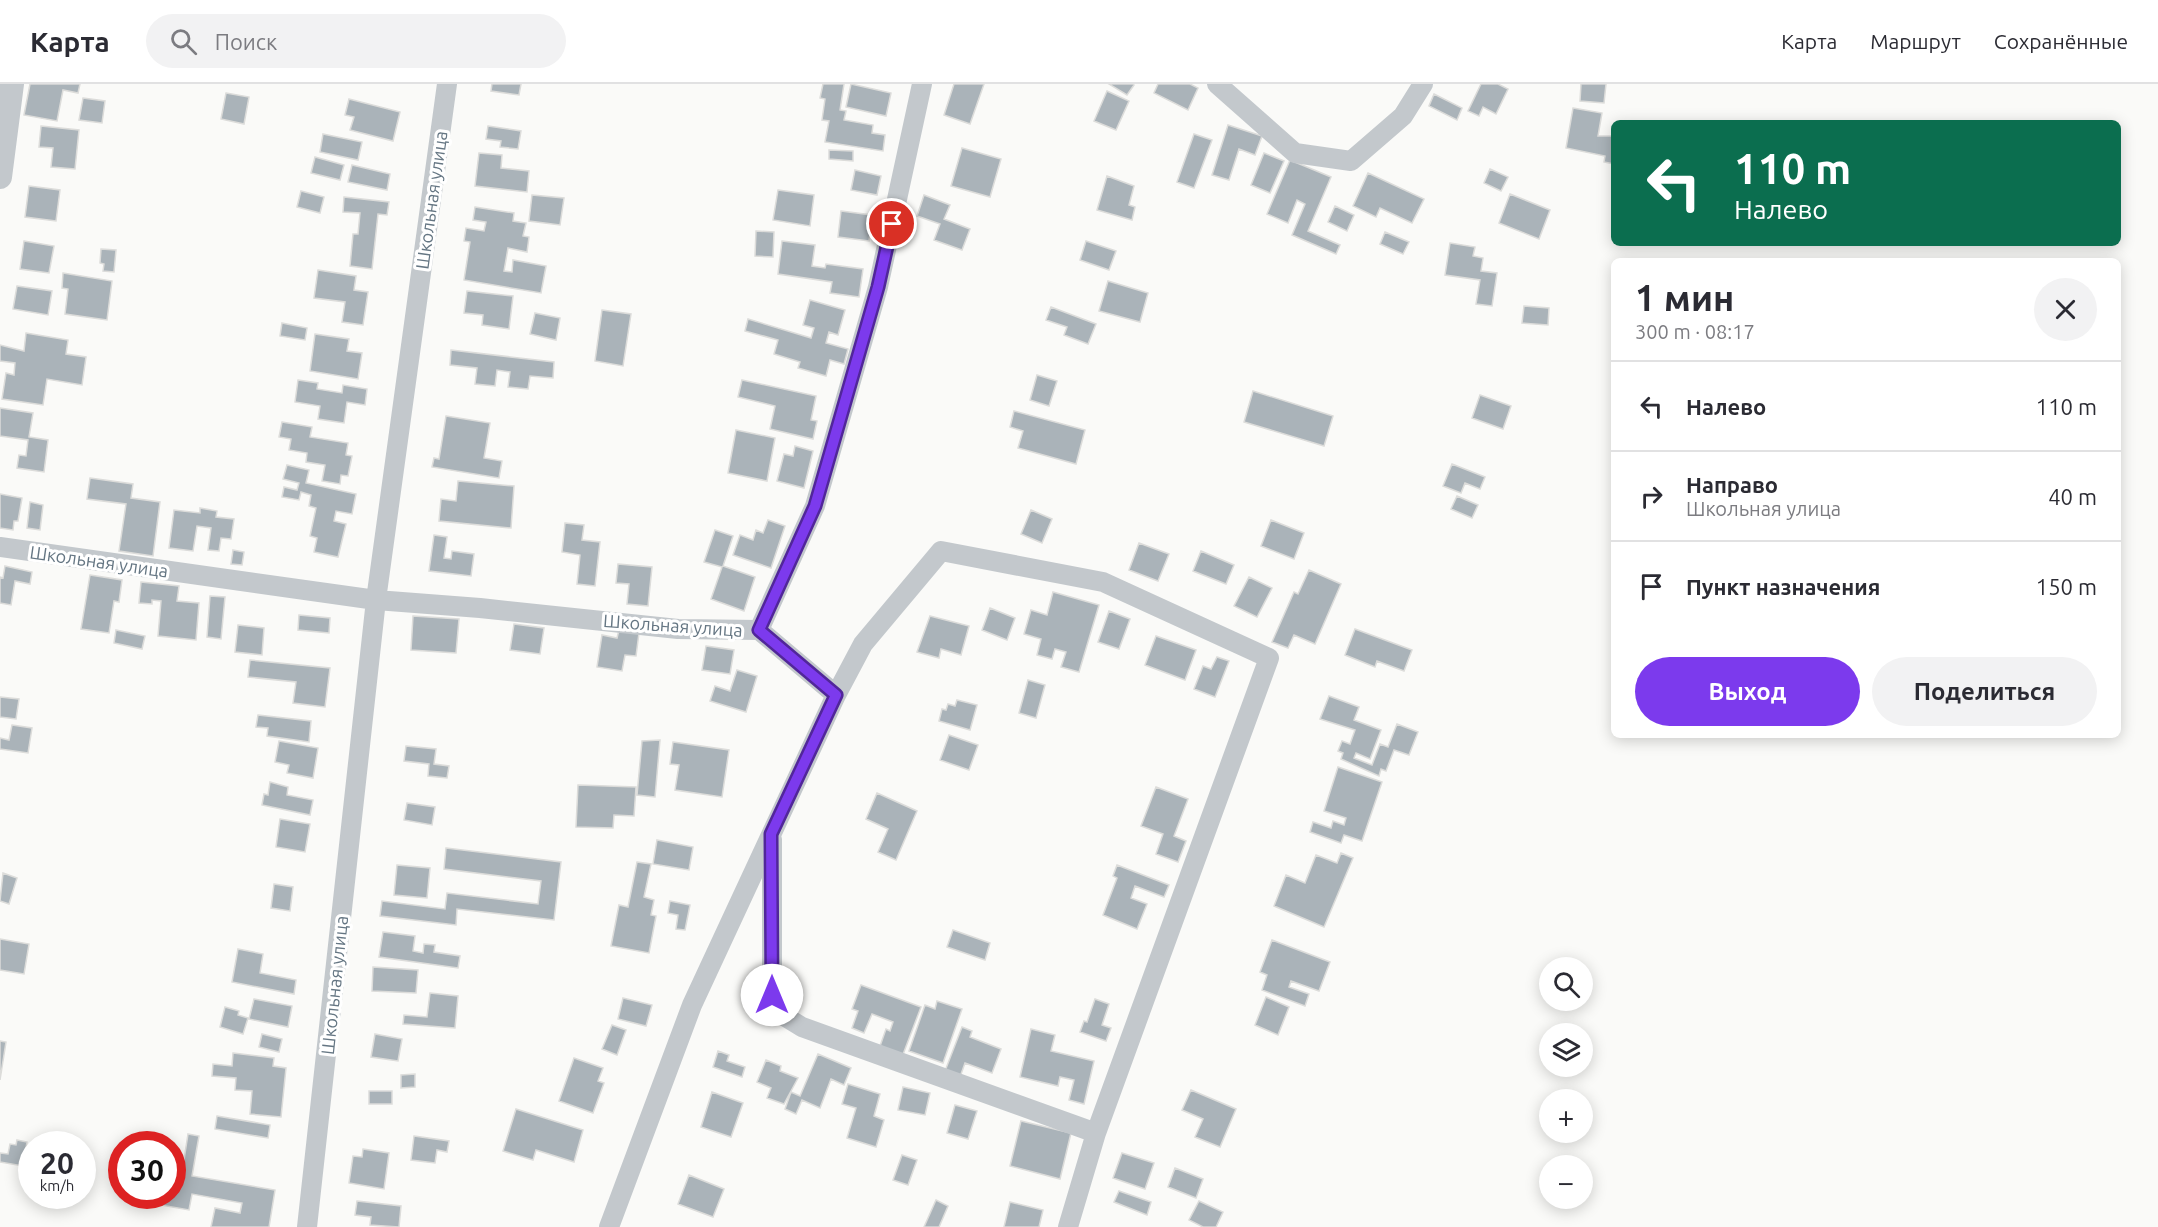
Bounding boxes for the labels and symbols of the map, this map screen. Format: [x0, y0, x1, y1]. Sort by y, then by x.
street label: Школьная улица [411, 129, 451, 271]
pin [866, 198, 917, 249]
street label: Школьная улица [28, 541, 170, 581]
street label: Школьная улица [603, 610, 743, 640]
street label: Школьная улица [317, 915, 351, 1055]
position arrow [740, 963, 804, 1027]
speed limit sign: 30 [108, 1131, 186, 1209]

